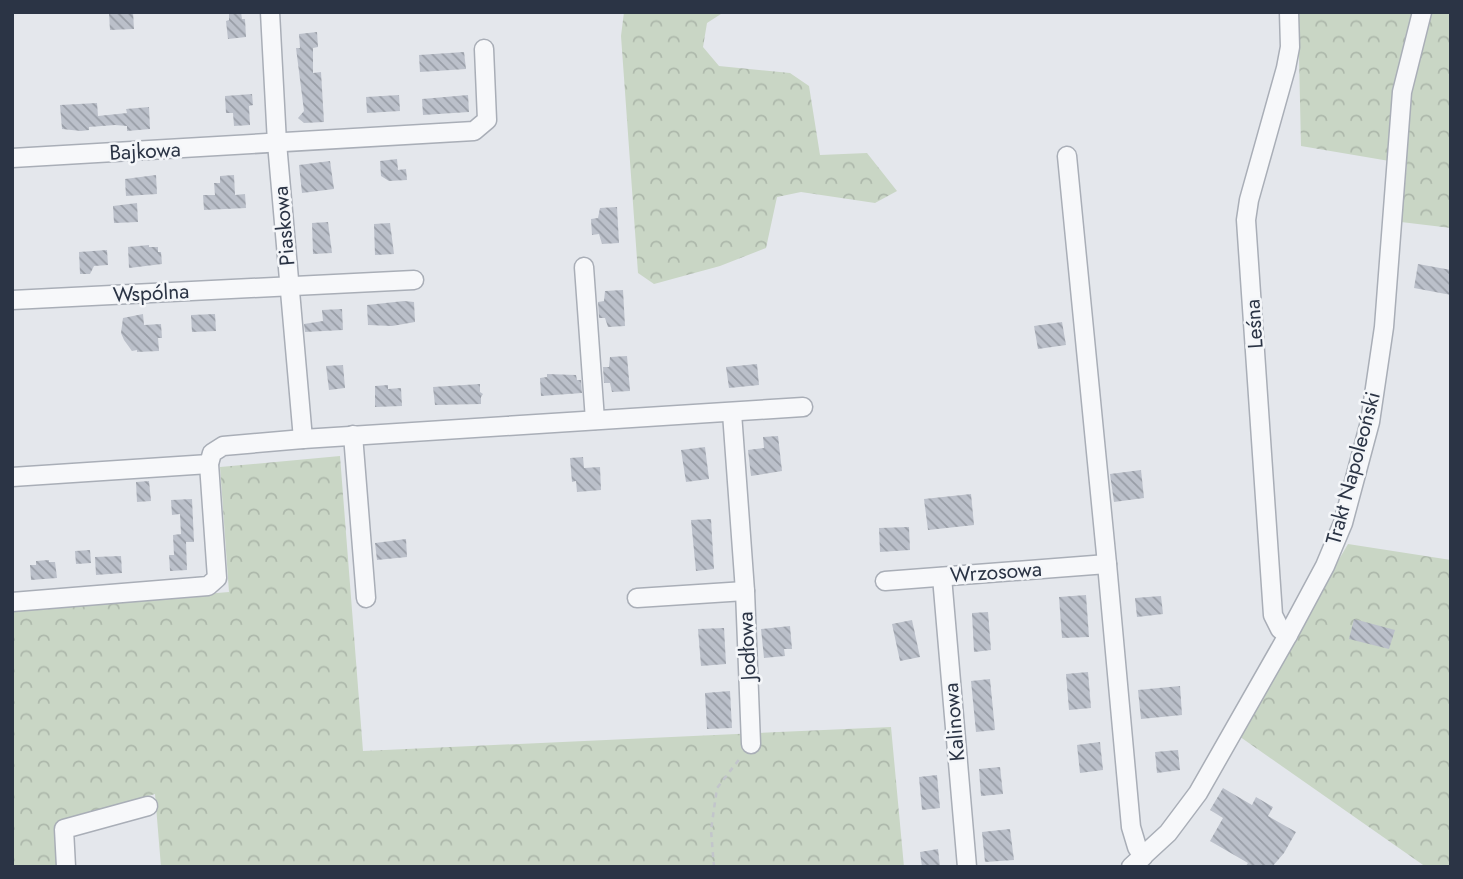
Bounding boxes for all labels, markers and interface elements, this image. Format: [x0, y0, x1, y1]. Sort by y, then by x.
street label: Bajkowa [108, 134, 182, 168]
street label: Piaskowa [266, 185, 302, 267]
street label: Wspólna [112, 276, 190, 310]
street label: Leśna [1237, 298, 1271, 350]
street label: Trakt Napoleoński [1318, 388, 1388, 548]
street label: Wrzosowa [949, 554, 1043, 590]
street label: Jodłowa [730, 611, 764, 684]
street label: Kalinowa [936, 681, 972, 763]

